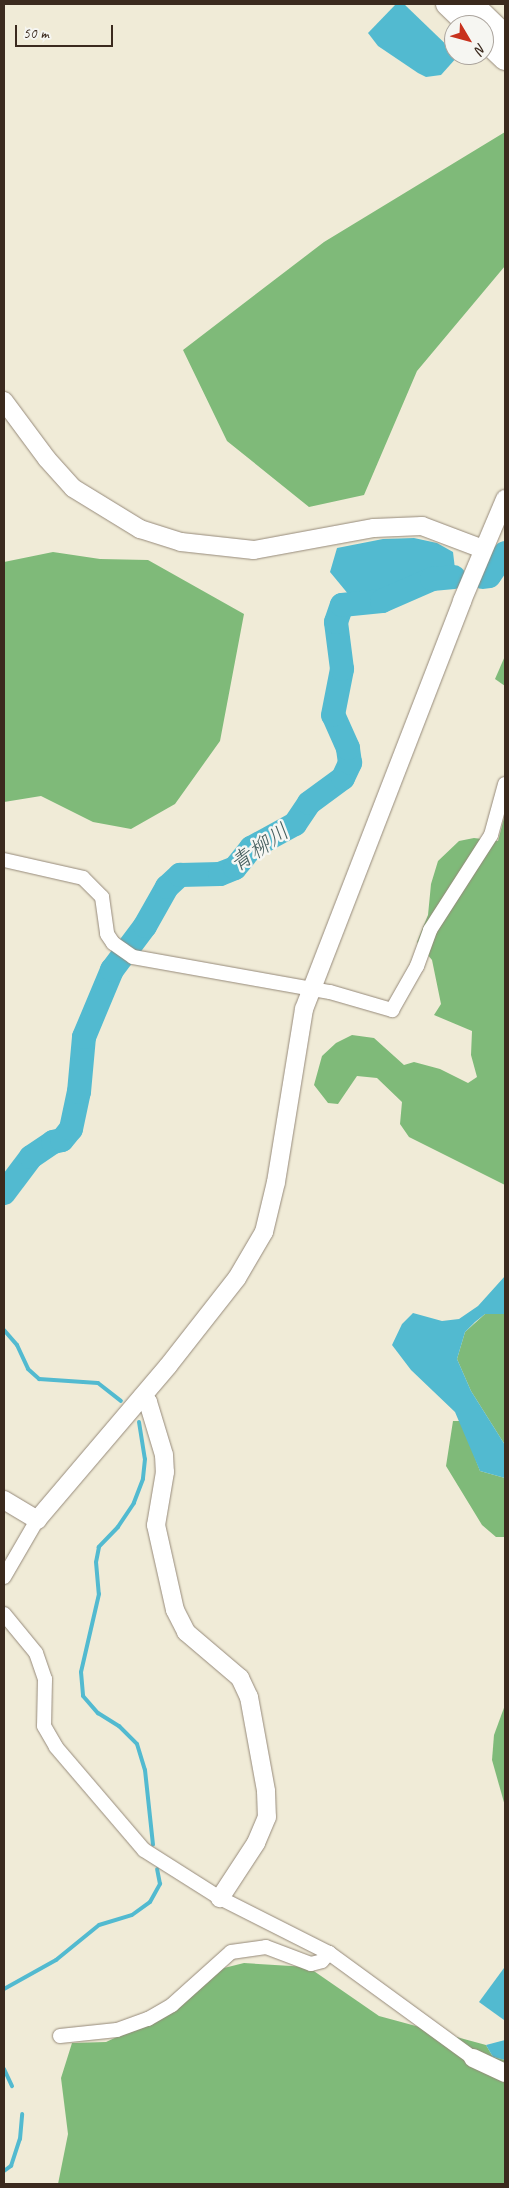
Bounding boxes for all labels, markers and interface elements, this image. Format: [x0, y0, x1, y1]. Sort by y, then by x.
scale bar [18, 15, 115, 47]
north arrow [444, 15, 494, 65]
text: 50 m [23, 24, 49, 43]
text: N [471, 40, 490, 57]
water label: 青柳川 [225, 818, 295, 878]

